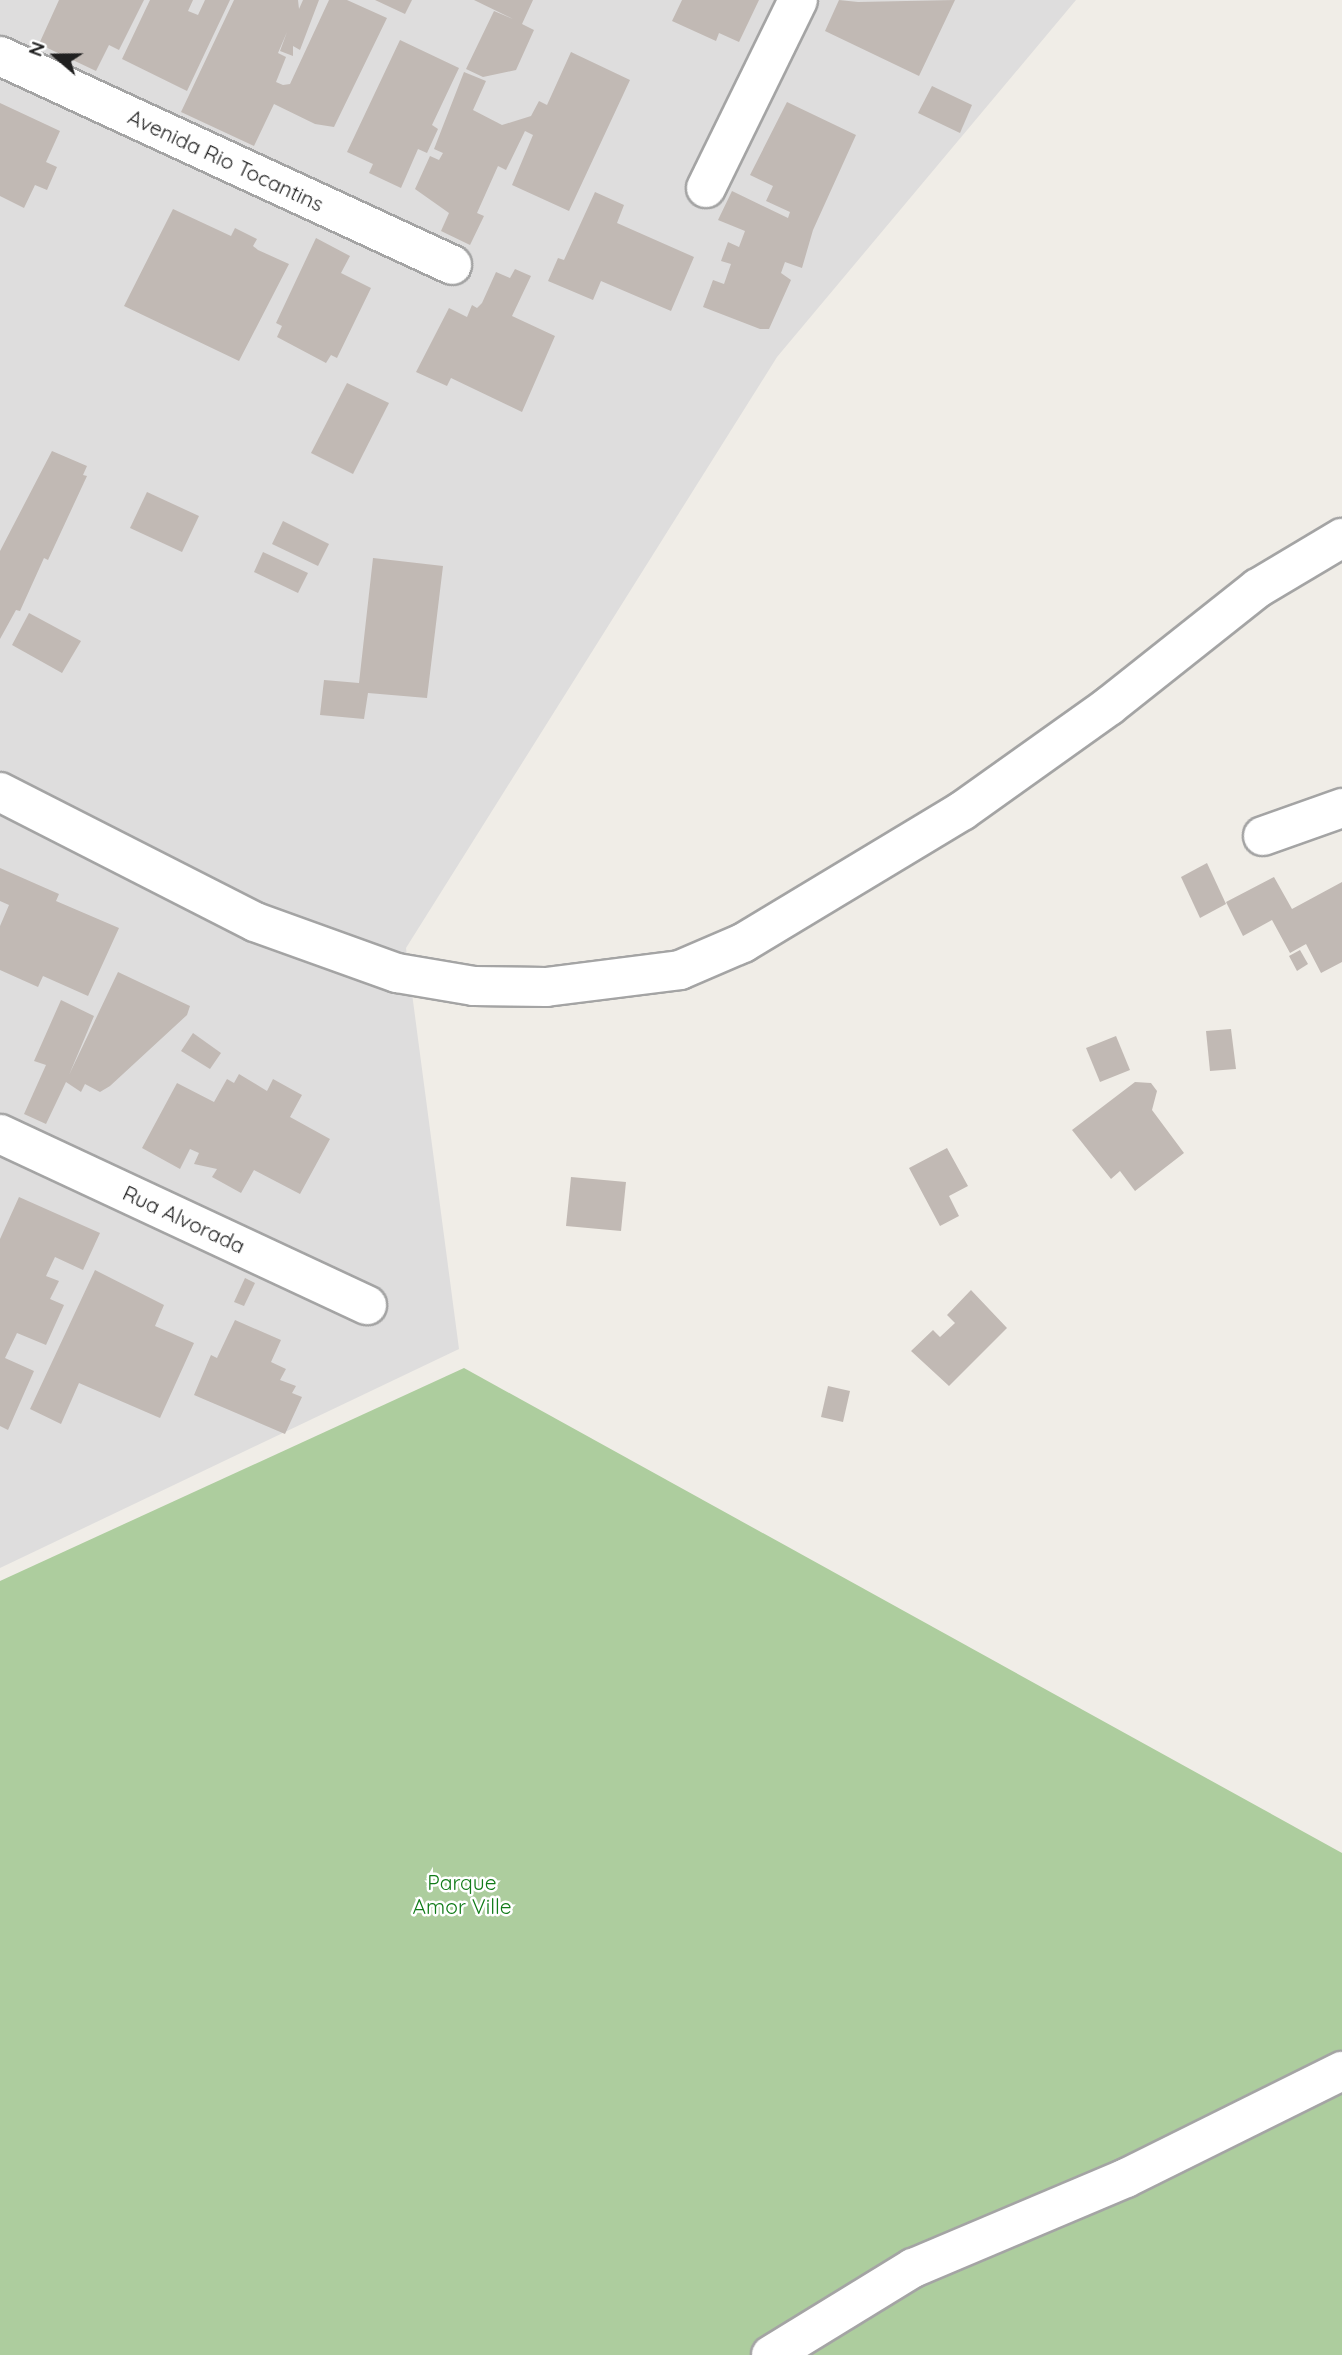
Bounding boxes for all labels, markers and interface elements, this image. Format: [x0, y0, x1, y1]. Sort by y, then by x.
north arrow [21, 21, 91, 91]
text: N [23, 38, 50, 59]
street label: Avenida Rio Tocantins [124, 104, 328, 216]
street label: Rua Alvorada [119, 1180, 249, 1258]
park label: Parque Amor Ville [412, 1869, 512, 1919]

